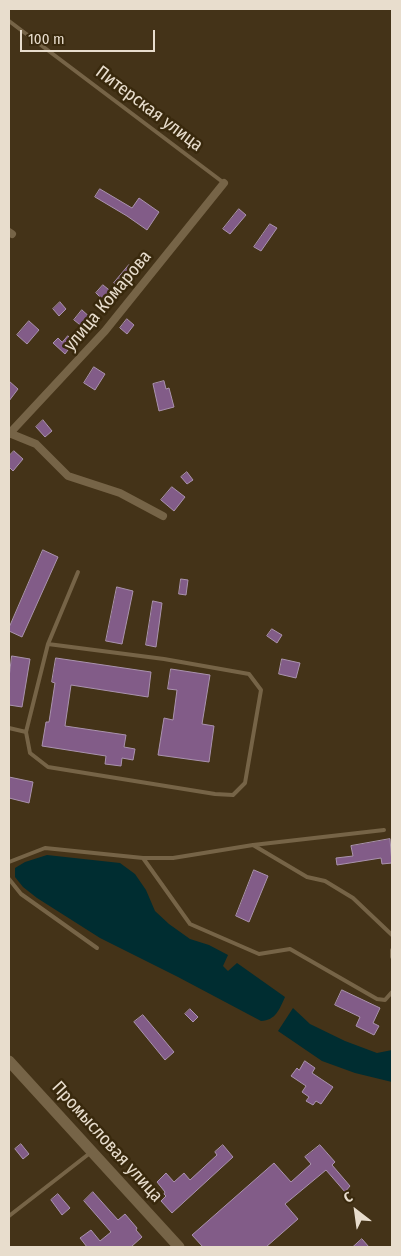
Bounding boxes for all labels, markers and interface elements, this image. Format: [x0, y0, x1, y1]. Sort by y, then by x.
scale bar [22, 20, 158, 52]
text: 100 m [28, 30, 65, 48]
street label: Питерская улица [91, 62, 207, 156]
street label: улица Комарова [60, 246, 156, 356]
street label: Промысловая улица [47, 1077, 167, 1207]
north arrow [331, 1186, 381, 1236]
text: С [341, 1188, 356, 1207]

